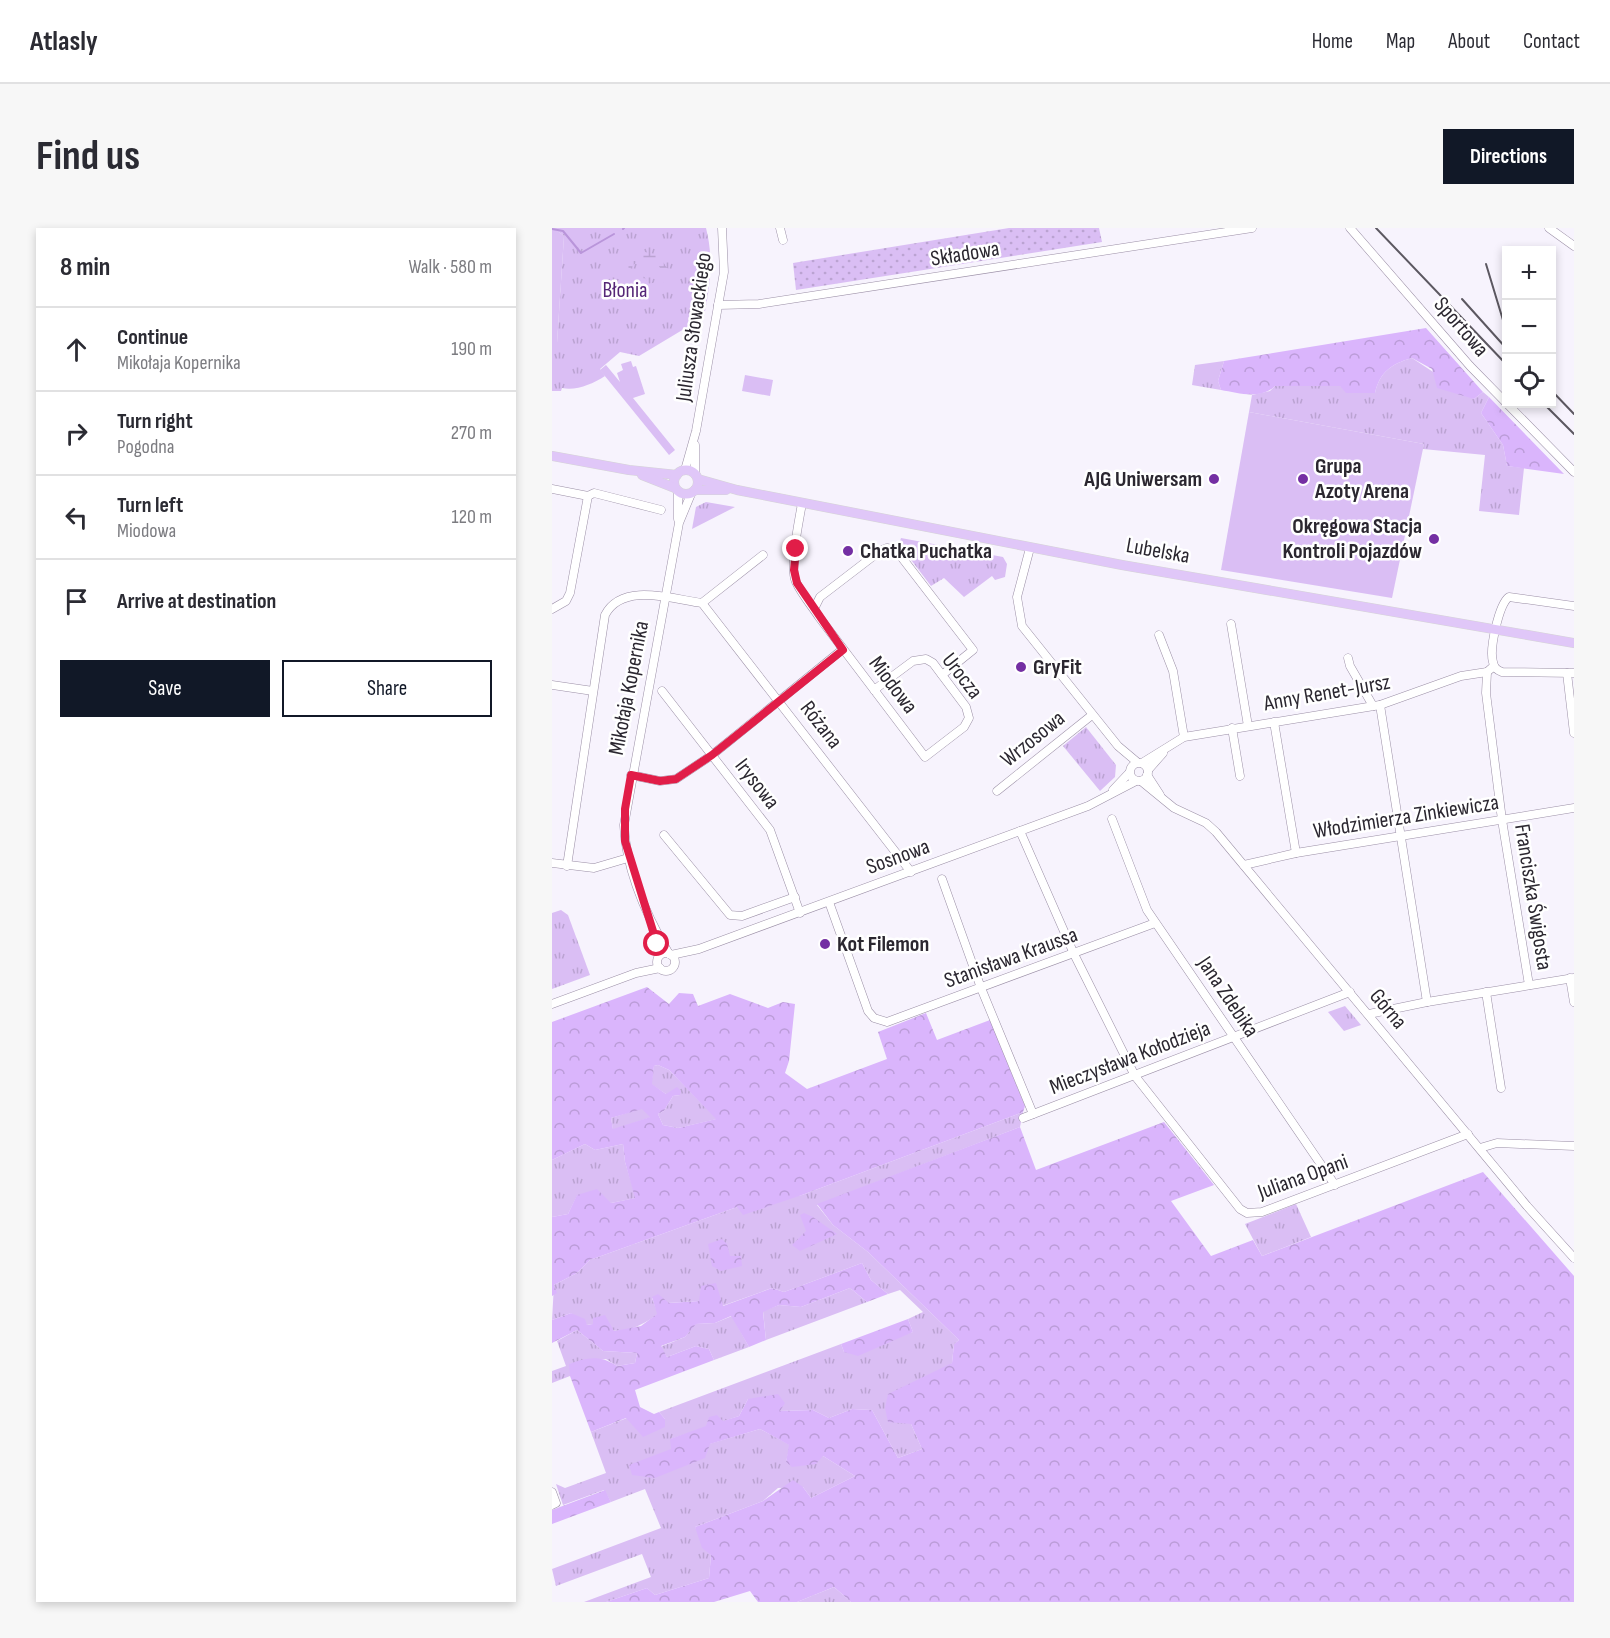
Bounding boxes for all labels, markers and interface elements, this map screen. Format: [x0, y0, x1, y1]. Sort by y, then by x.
text: Atlasly [30, 25, 98, 58]
text: Home [1312, 29, 1353, 54]
text: Map [1386, 29, 1415, 54]
text: About [1448, 29, 1490, 54]
text: Contact [1523, 29, 1580, 54]
button: Directions [1443, 129, 1574, 184]
text: Find us [36, 131, 140, 182]
street label: Składowa [929, 235, 1001, 273]
map controls [1502, 246, 1556, 408]
button: + [1502, 246, 1556, 300]
street label: Juliusza Słowackiego [670, 251, 718, 404]
text: 8 min [60, 252, 110, 283]
text: Walk · 580 m [408, 255, 492, 279]
park label: Błonia [602, 277, 648, 304]
street label: Sportowa [1428, 292, 1494, 362]
button: − [1502, 300, 1556, 354]
text: Continue [117, 324, 188, 351]
icon: ahead [60, 333, 93, 366]
text: 190 m [451, 337, 492, 361]
text: Mikołaja Kopernika [117, 351, 241, 375]
button: locate [1502, 354, 1556, 408]
text: Turn right [117, 408, 193, 435]
icon: right [60, 417, 93, 450]
text: 270 m [451, 421, 492, 445]
text: Pogodna [117, 435, 174, 459]
place label: Grupa Azoty Arena [1314, 453, 1409, 505]
place label: AJG Uniwersam [1083, 466, 1202, 493]
marker: AJG Uniwersam [1207, 472, 1221, 486]
marker: Grupa Azoty Arena [1296, 472, 1310, 486]
text: Turn left [117, 492, 183, 519]
icon: left [60, 501, 93, 534]
text: 120 m [452, 505, 492, 529]
place label: Okręgowa Stacja Kontroli Pojazdów [1283, 513, 1422, 565]
text: Miodowa [117, 519, 176, 543]
street label: Lubelska [1124, 532, 1192, 570]
marker: Okręgowa Stacja Kontroli Pojazdów [1427, 532, 1441, 546]
route end [782, 535, 808, 561]
place label: Chatka Puchatka [860, 538, 992, 565]
marker: Chatka Puchatka [841, 544, 855, 558]
icon: arrive [60, 585, 93, 618]
text: Arrive at destination [117, 588, 276, 615]
street label: Mikołaja Kopernika [603, 619, 655, 757]
street label: Urocza [936, 648, 988, 704]
street label: Miodowa [863, 651, 923, 719]
place label: GryFit [1033, 654, 1082, 681]
button: Save [60, 660, 270, 717]
button: Share [282, 660, 492, 717]
marker: GryFit [1014, 660, 1028, 674]
street label: Anny Renet-Jursz [1261, 669, 1392, 718]
street label: Różana [794, 696, 848, 754]
street label: Wrzosowa [996, 705, 1070, 773]
street label: Irysowa [729, 753, 785, 815]
street label: Włodzimierza Zinkiewicza [1311, 789, 1501, 845]
street label: Franciszka Świgosta [1508, 822, 1558, 972]
street label: Sosnowa [863, 833, 933, 881]
street label: Stanisława Kraussa [941, 921, 1081, 995]
route start [643, 930, 669, 956]
place label: Kot Filemon [837, 931, 929, 958]
marker: Kot Filemon [818, 937, 832, 951]
street label: Jana Zdebika [1191, 951, 1265, 1042]
street label: Górna [1363, 983, 1413, 1035]
street label: Mieczysława Kołodzieja [1046, 1015, 1214, 1101]
street label: Juliana Opani [1253, 1148, 1352, 1206]

